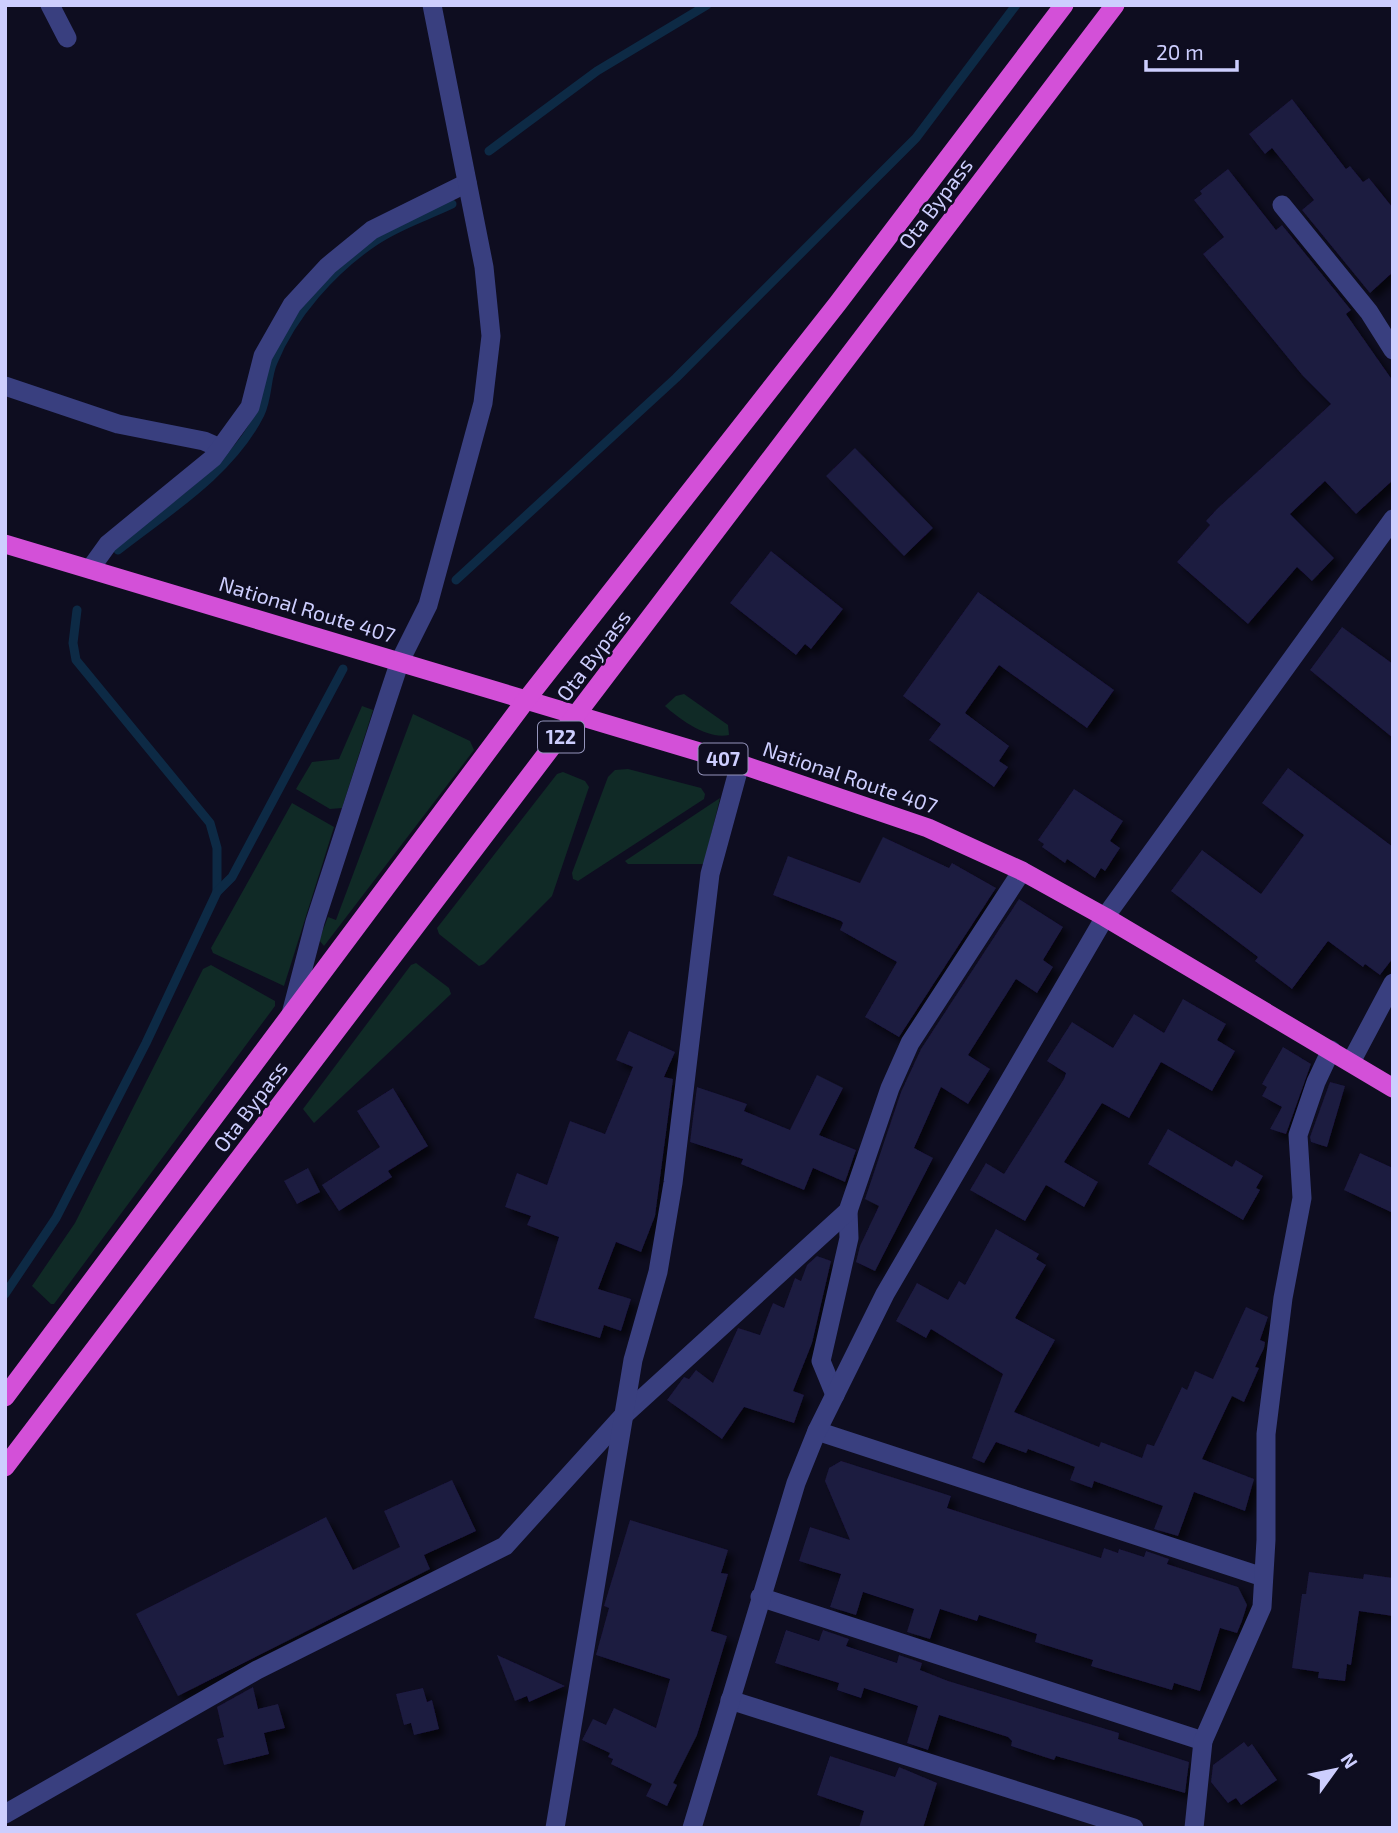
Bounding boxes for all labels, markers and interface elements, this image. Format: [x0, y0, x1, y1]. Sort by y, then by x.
scale bar [1146, 28, 1237, 72]
text: 20 m [1156, 39, 1204, 64]
street label: Ota Bypass [892, 153, 977, 254]
street label: National Route 407 [216, 570, 399, 647]
street label: Ota Bypass [550, 605, 635, 706]
road number: 122 [538, 722, 584, 752]
street label: National Route 407 [760, 735, 941, 818]
road number: 407 [698, 744, 748, 774]
street label: Ota Bypass [207, 1056, 292, 1157]
north arrow [1300, 1735, 1370, 1805]
text: N [1336, 1748, 1363, 1772]

